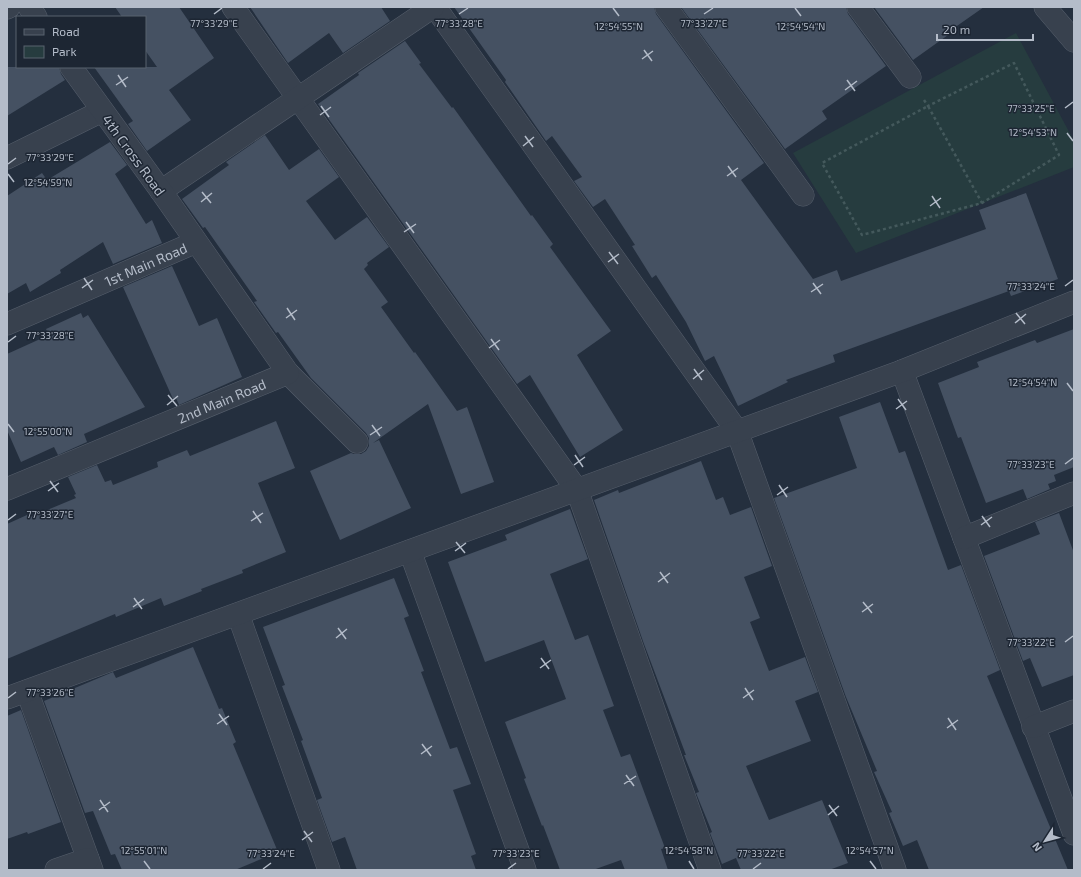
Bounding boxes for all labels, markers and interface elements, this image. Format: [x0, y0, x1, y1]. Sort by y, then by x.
legend [16, 16, 146, 68]
scale bar [937, 16, 1033, 42]
text: 77°33'29"E [190, 17, 238, 29]
text: 77°33'28"E [435, 17, 483, 29]
text: 77°33'27"E [681, 17, 728, 29]
text: 12°54'55"N [595, 20, 643, 32]
text: 12°54'54"N [777, 20, 825, 32]
text: 20 m [943, 22, 970, 36]
text: Road [52, 24, 80, 38]
text: Park [52, 44, 77, 58]
text: 77°33'25"E [1007, 102, 1055, 114]
street label: 4th Cross Road [99, 111, 169, 199]
text: 12°54'53"N [1009, 126, 1057, 138]
text: 77°33'29"E [26, 151, 74, 163]
text: 12°54'59"N [24, 176, 72, 188]
street label: 1st Main Road [102, 239, 189, 289]
text: 77°33'24"E [1007, 280, 1055, 292]
text: 77°33'28"E [26, 329, 74, 341]
street label: 2nd Main Road [175, 375, 268, 426]
text: 12°54'54"N [1009, 376, 1057, 388]
text: 12°55'00"N [24, 425, 72, 437]
text: 77°33'23"E [1007, 458, 1055, 470]
text: 77°33'27"E [27, 508, 74, 520]
text: 77°33'22"E [1007, 636, 1055, 648]
text: 77°33'26"E [26, 686, 74, 698]
north arrow [1025, 821, 1065, 861]
text: N [1029, 840, 1044, 854]
text: 12°55'01"N [121, 844, 167, 856]
text: 12°54'58"N [665, 844, 713, 856]
text: 12°54'57"N [846, 844, 894, 856]
text: 77°33'24"E [247, 847, 295, 859]
text: 77°33'23"E [492, 847, 540, 859]
text: 77°33'22"E [737, 847, 785, 859]

